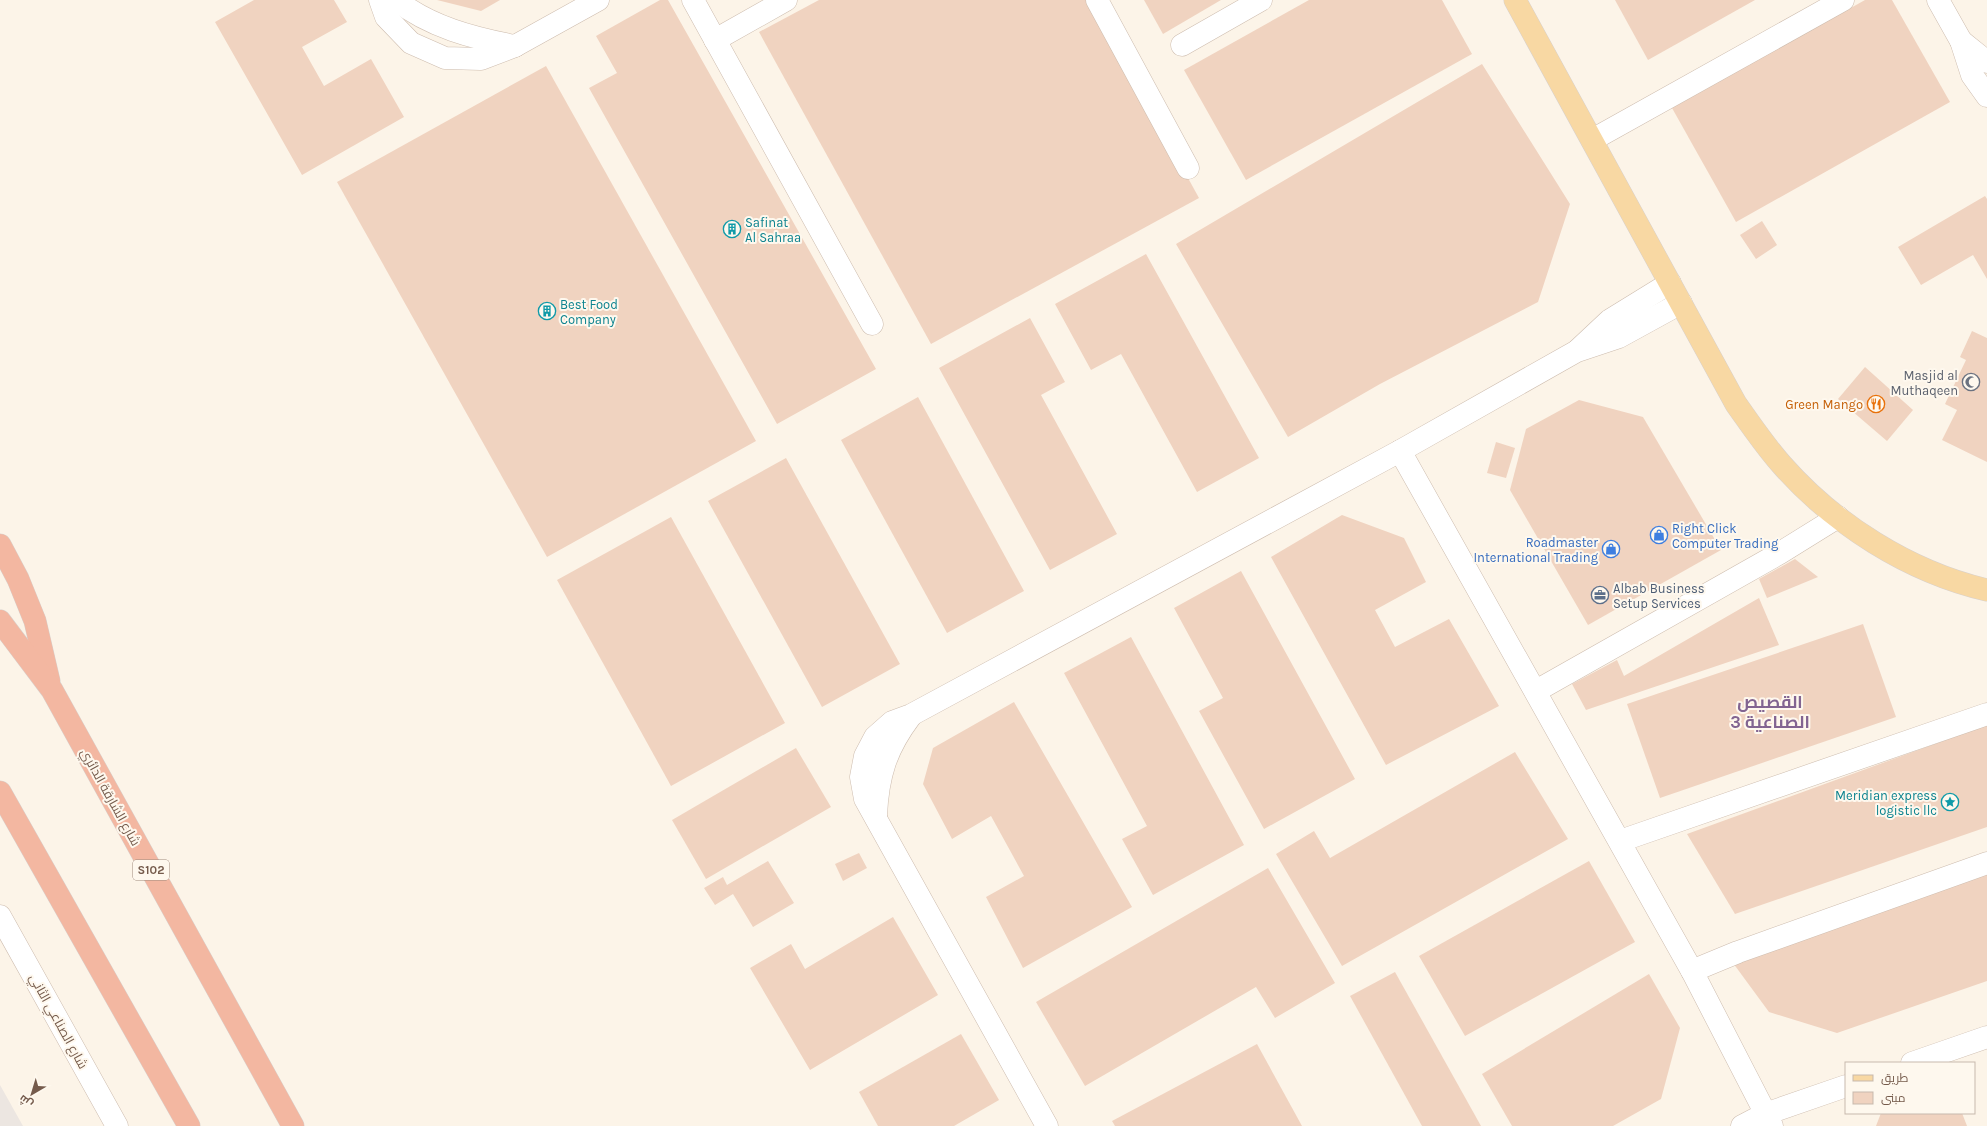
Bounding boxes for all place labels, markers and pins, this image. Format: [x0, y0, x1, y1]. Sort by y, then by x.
place label: Safinat Al Sahraa [745, 215, 801, 245]
building icon: Safinat Al Sahraa [722, 219, 742, 239]
place label: Best Food Company [560, 297, 618, 327]
building icon: Best Food Company [537, 301, 557, 321]
place label: Masjid al Muthaqeen [1890, 368, 1958, 399]
mosque icon: Masjid al Muthaqeen [1961, 372, 1981, 392]
restaurant icon: Green Mango [1866, 394, 1886, 414]
place label: Green Mango [1785, 397, 1863, 412]
place label: Right Click Computer Trading [1672, 521, 1779, 551]
shop icon: Right Click Computer Trading [1649, 525, 1669, 545]
place label: Roadmaster International Trading [1473, 535, 1599, 565]
shop icon: Roadmaster International Trading [1601, 539, 1621, 559]
place label: Albab Business Setup Services [1613, 581, 1705, 611]
office icon: Albab Business Setup Services [1590, 585, 1610, 605]
place label: Meridian express logistic llc [1835, 788, 1937, 818]
place icon: Meridian express logistic llc [1940, 792, 1960, 812]

